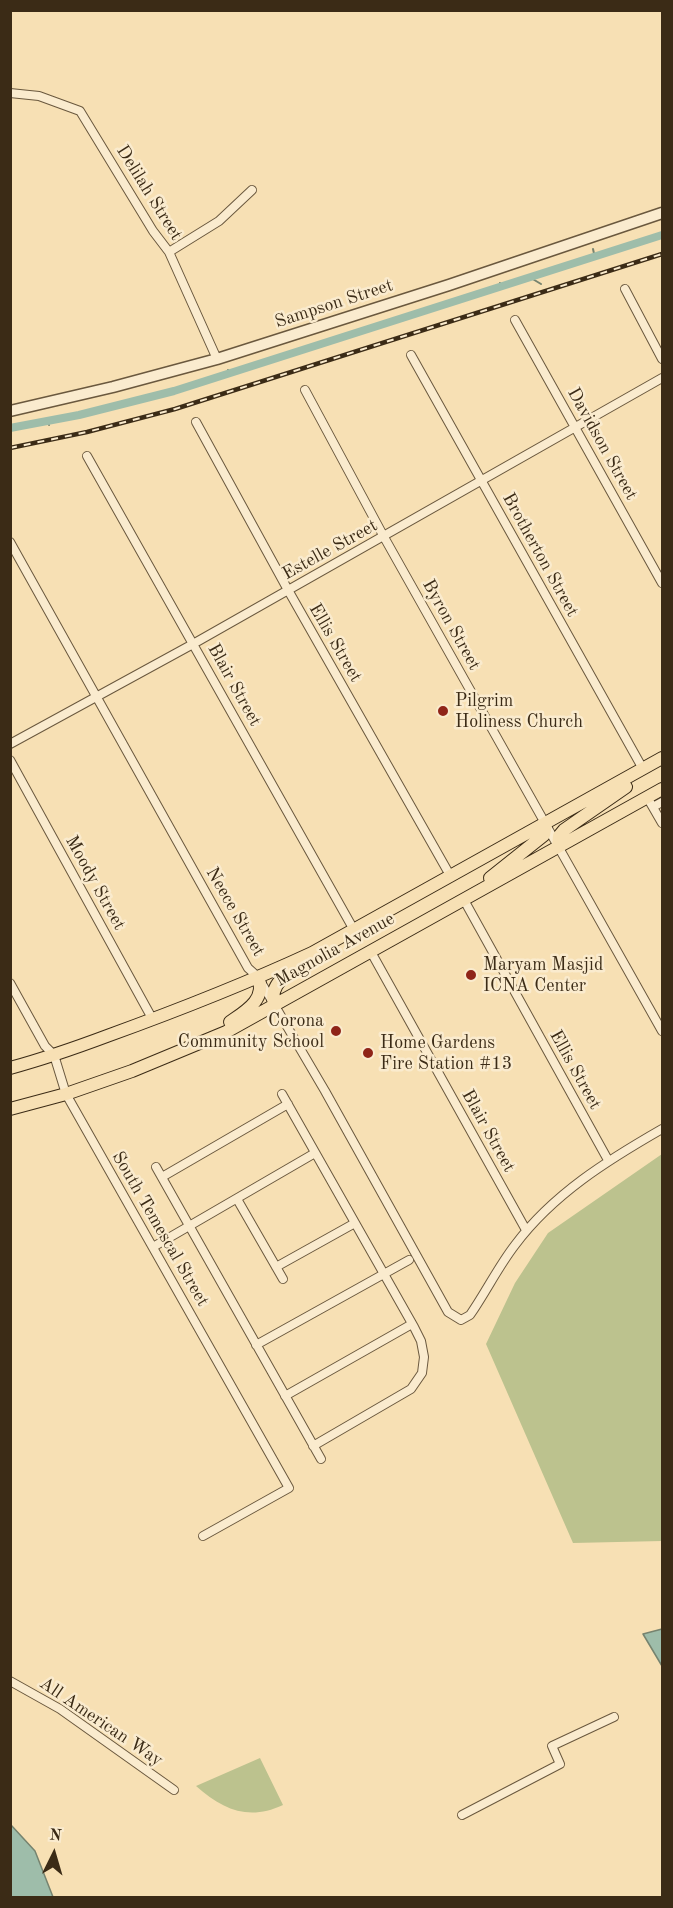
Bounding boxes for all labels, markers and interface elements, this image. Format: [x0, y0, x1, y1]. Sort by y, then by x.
street label: Delilah Street [111, 141, 187, 245]
street label: Sampson Street [272, 275, 396, 333]
street label: Davidson Street [562, 384, 642, 504]
street label: Brotherton Street [497, 489, 583, 621]
street label: Estelle Street [279, 515, 381, 585]
street label: Byron Street [417, 576, 485, 674]
street label: Ellis Street [304, 600, 366, 686]
street label: Blair Street [202, 640, 266, 730]
place label: Pilgrim Holiness Church [455, 690, 583, 732]
marker: Pilgrim Holiness Church [436, 704, 450, 718]
street label: Moody Street [60, 832, 130, 934]
street label: Neece Street [201, 864, 269, 960]
street label: Magnolia Avenue [272, 908, 398, 992]
place label: Maryam Masjid ICNA Center [483, 954, 603, 996]
marker: Maryam Masjid ICNA Center [464, 968, 478, 982]
place label: Corona Community School [178, 1010, 324, 1052]
marker: Corona Community School [329, 1024, 343, 1038]
street label: Ellis Street [544, 1026, 606, 1114]
place label: Home Gardens Fire Station #13 [380, 1032, 512, 1074]
marker: Home Gardens Fire Station #13 [361, 1046, 375, 1060]
street label: Blair Street [456, 1086, 520, 1176]
street label: South Temescal Street [107, 1148, 213, 1310]
street label: All American Way [35, 1673, 167, 1771]
north arrow [24, 1824, 84, 1884]
text: N [49, 1828, 62, 1845]

